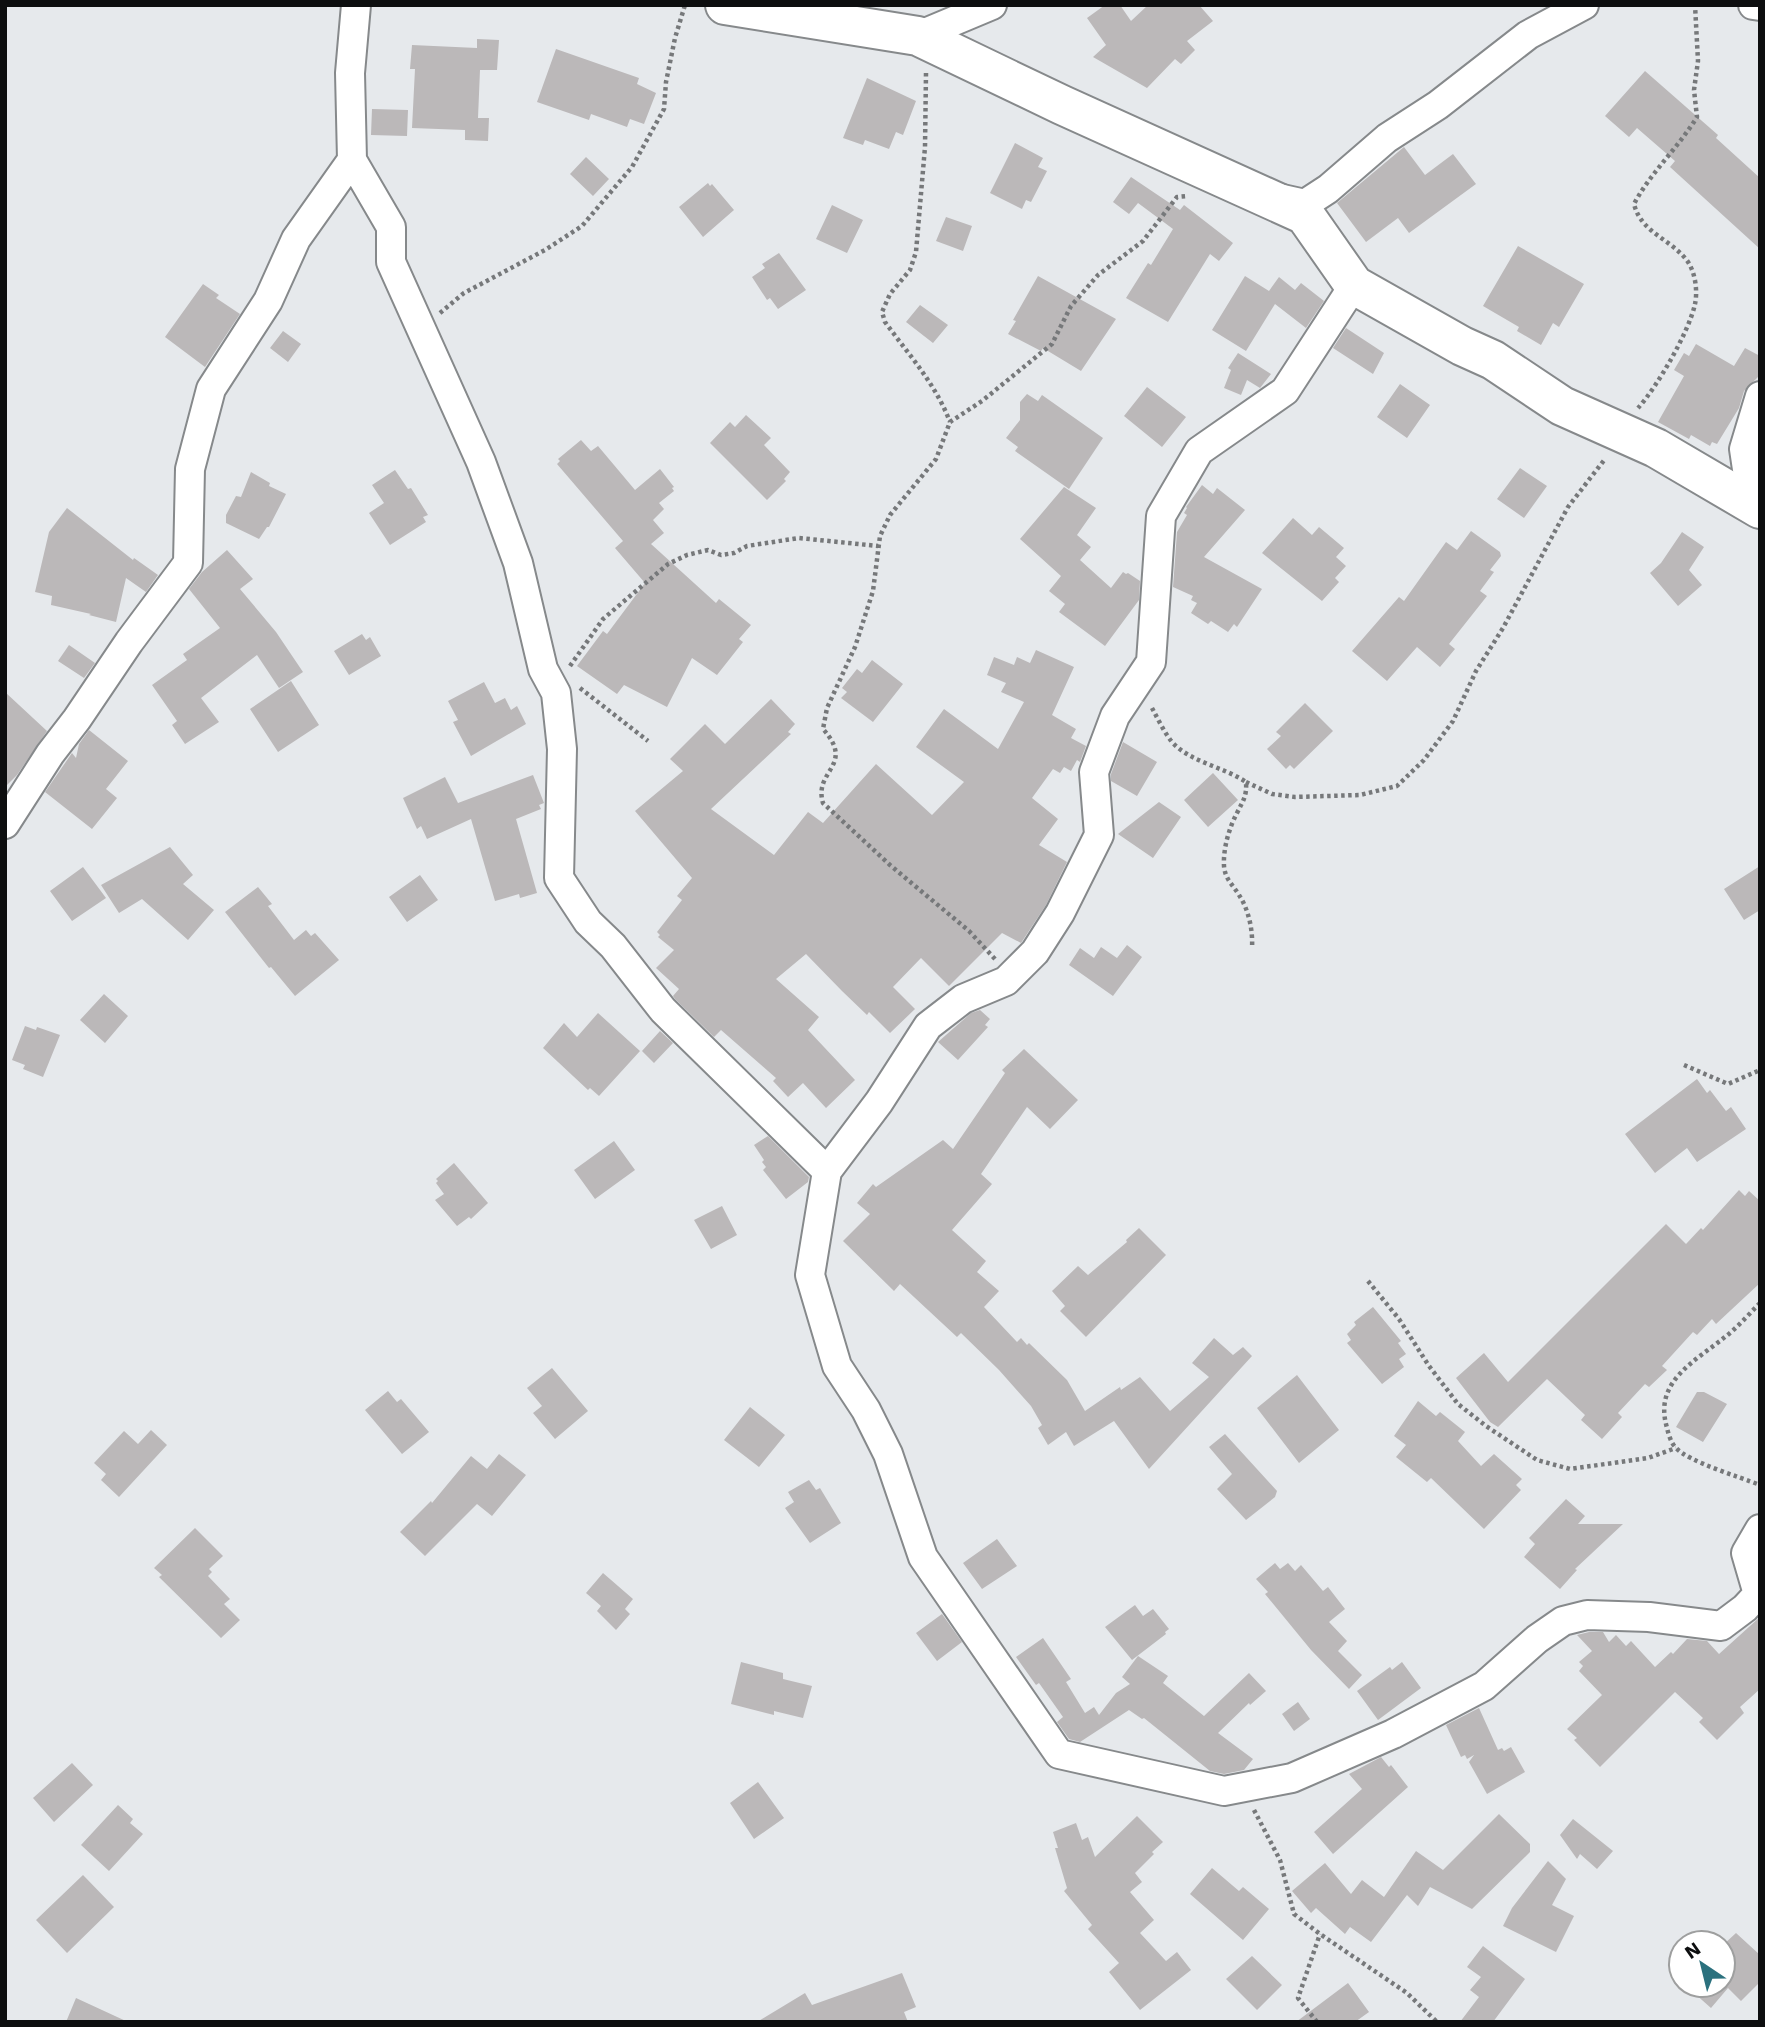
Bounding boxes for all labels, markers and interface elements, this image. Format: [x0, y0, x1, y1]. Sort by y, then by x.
north arrow [1667, 1929, 1737, 1999]
text: N [1680, 1937, 1705, 1964]

